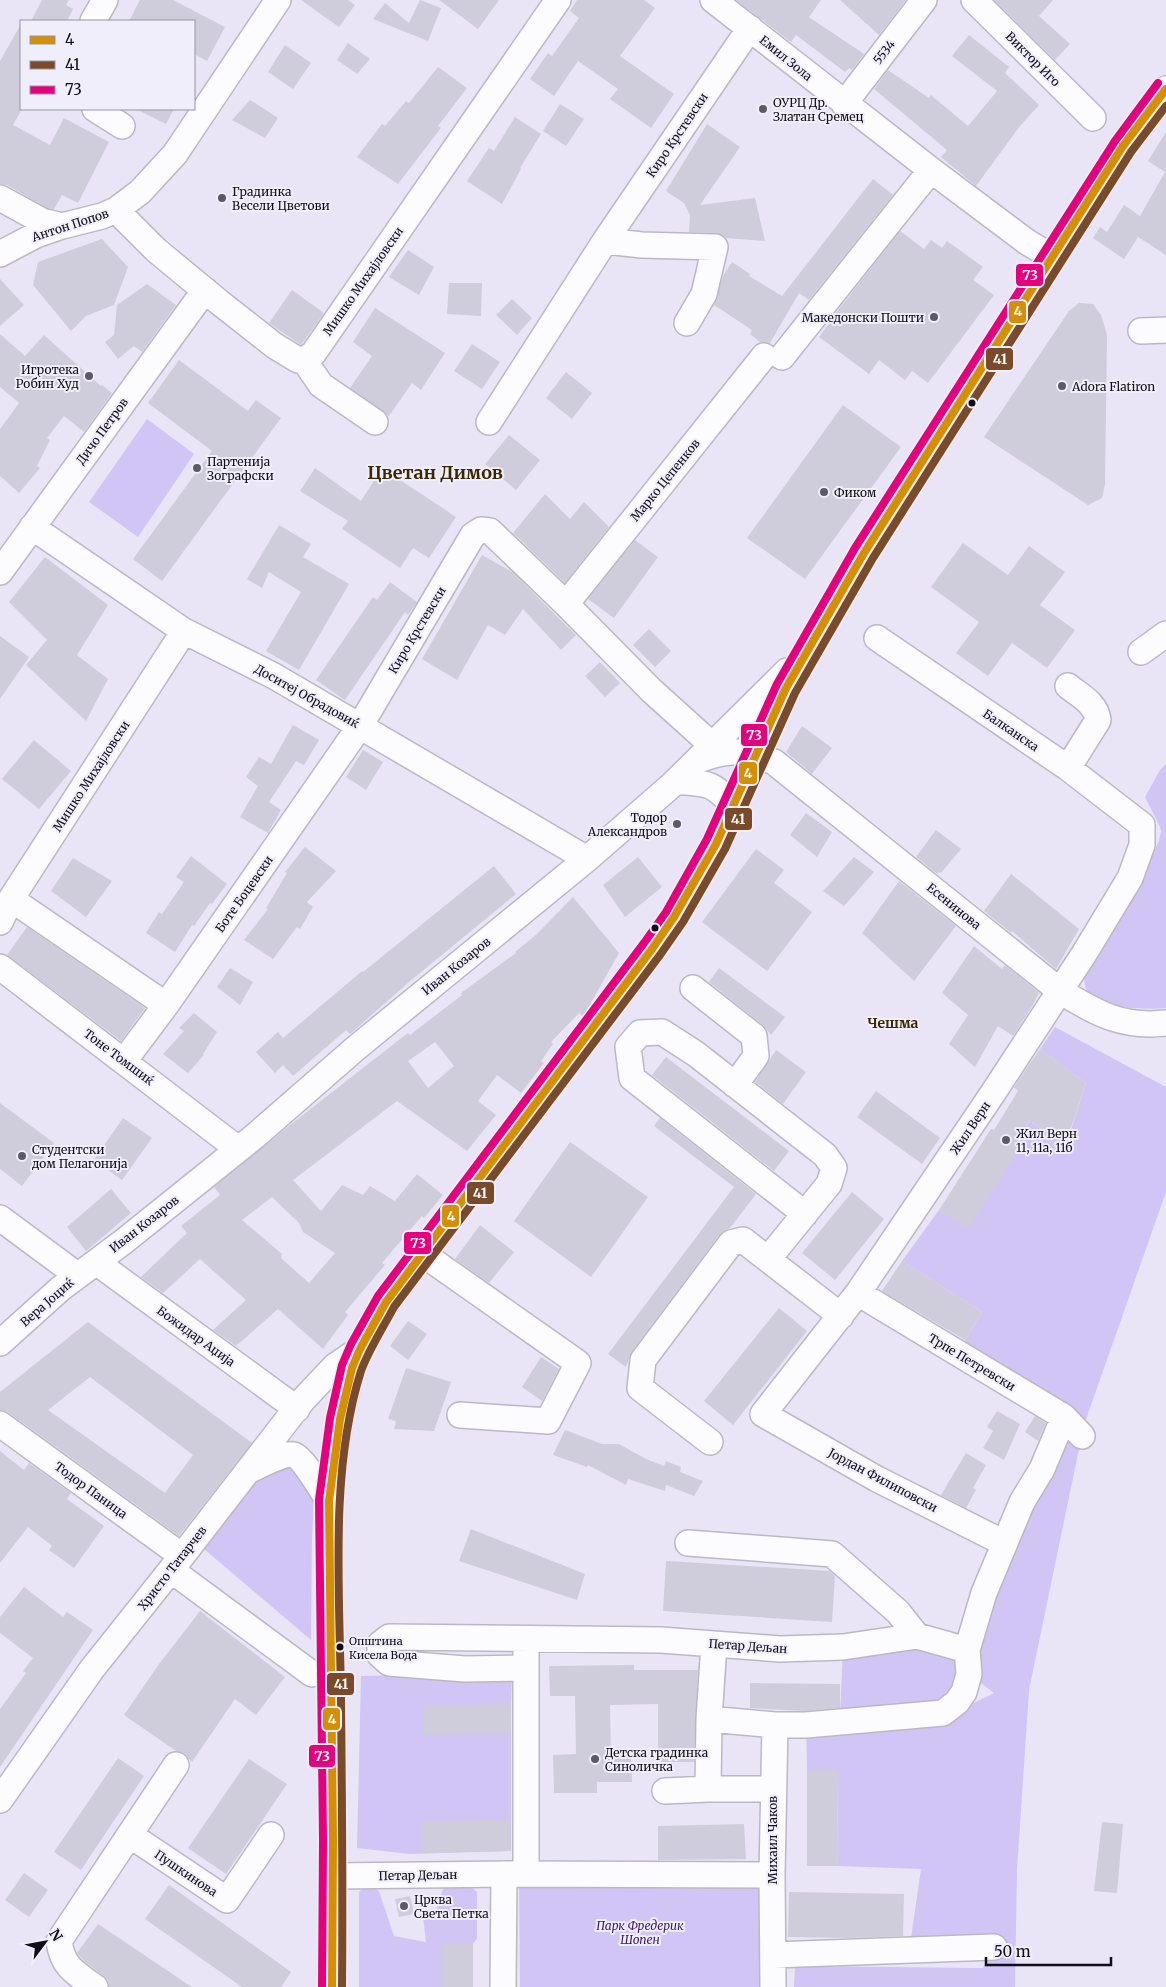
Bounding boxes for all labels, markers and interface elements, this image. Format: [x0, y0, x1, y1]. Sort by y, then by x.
legend [20, 20, 195, 110]
street label: Виктор Иго [1003, 29, 1063, 89]
text: 4 [65, 30, 74, 49]
street label: Емил Зола [757, 32, 816, 84]
street label: 5534 [870, 36, 899, 67]
text: 41 [65, 55, 80, 74]
text: 73 [65, 80, 82, 99]
street label: Киро Крстевски [643, 90, 711, 180]
place label: ОУРЦ Др. Златан Сремец [773, 95, 864, 124]
marker: ОУРЦ Др. Златан Сремец [757, 103, 769, 115]
place label: Градинка Весели Цветови [232, 184, 330, 213]
marker: Градинка Весели Цветови [216, 192, 228, 204]
street label: Антон Попов [29, 206, 110, 245]
street label: Мишко Михајловски [320, 224, 406, 338]
line badge: 73 [1015, 263, 1044, 287]
text: 73 [1022, 266, 1038, 284]
line badge: 4 [1008, 300, 1027, 324]
text: 4 [1014, 302, 1023, 320]
place label: Македонски Пошти [802, 310, 924, 325]
marker: Македонски Пошти [928, 311, 940, 323]
line badge: 41 [985, 347, 1014, 371]
text: 41 [993, 350, 1008, 368]
place label: Игротека Робин Худ [16, 362, 80, 391]
marker: Игротека Робин Худ [83, 370, 95, 382]
place label: Adora Flatiron [1071, 379, 1155, 394]
marker: Adora Flatiron [1056, 380, 1068, 392]
street label: Дичо Петров [73, 395, 131, 467]
unlabelled marker [967, 398, 977, 408]
street label: Марко Цепенков [627, 436, 703, 524]
place label: Партенија Зографски [207, 454, 274, 483]
district label: Цветан Димов [367, 461, 503, 484]
marker: Партенија Зографски [191, 462, 203, 474]
place label: Фиком [834, 485, 877, 500]
marker: Фиком [818, 486, 830, 498]
street label: Киро Крстевски [385, 584, 449, 676]
street label: Доситеј Обрадовиќ [252, 661, 362, 731]
street label: Балканска [980, 706, 1042, 755]
street label: Мишко Михајловски [50, 718, 132, 834]
line badge: 73 [740, 723, 768, 747]
text: 73 [746, 726, 762, 744]
line badge: 4 [738, 761, 758, 785]
text: 4 [744, 764, 753, 782]
line badge: 41 [724, 807, 753, 831]
place label: Тодор Александров [587, 810, 667, 839]
text: 41 [731, 810, 746, 828]
marker: Тодор Александров [671, 818, 683, 830]
street label: Боте Боцевски [212, 853, 276, 935]
street label: Есенинова [924, 880, 985, 933]
unlabelled marker [650, 923, 660, 933]
street label: Иван Козаров [419, 934, 493, 998]
district label: Чешма [868, 1014, 919, 1032]
street label: Тоне Томшиќ [81, 1026, 157, 1088]
street label: Жил Верн [947, 1098, 993, 1158]
place label: Жил Верн 11, 11а, 11б [1016, 1126, 1077, 1155]
marker: Жил Верн 11, 11а, 11б [1000, 1134, 1012, 1146]
place label: Студентски дом Пелагонија [31, 1142, 128, 1171]
marker: Студентски дом Пелагонија [16, 1150, 28, 1162]
line badge: 41 [466, 1181, 495, 1205]
text: 41 [473, 1184, 488, 1202]
street label: Иван Козаров [106, 1192, 182, 1256]
line badge: 4 [441, 1204, 460, 1228]
text: 4 [447, 1207, 456, 1225]
line badge: 73 [403, 1231, 432, 1255]
text: 73 [410, 1234, 426, 1252]
street label: Вера Јоциќ [17, 1274, 77, 1329]
street label: Божидар Аџија [154, 1303, 239, 1370]
street label: Трпе Петревски [926, 1330, 1018, 1394]
street label: Јордан Филиповски [825, 1444, 940, 1515]
street label: Тодор Паница [52, 1459, 131, 1522]
street label: Христо Татарчев [134, 1523, 210, 1613]
place label: Општина Кисела Вода [349, 1634, 417, 1662]
street label: Петар Дељан [708, 1636, 788, 1656]
marker: Општина Кисела Вода [335, 1642, 345, 1652]
line badge: 41 [326, 1672, 355, 1696]
text: 41 [334, 1675, 349, 1693]
line badge: 4 [322, 1707, 341, 1731]
text: 4 [328, 1710, 337, 1728]
line badge: 73 [308, 1744, 336, 1768]
place label: Детска градинка Синоличка [605, 1745, 709, 1774]
text: 73 [314, 1747, 330, 1765]
marker: Детска градинка Синоличка [589, 1753, 601, 1765]
street label: Михаил Чаков [765, 1796, 780, 1884]
street label: Пушкинова [152, 1847, 221, 1900]
street label: Петар Дељан [378, 1867, 458, 1883]
place label: Црква Света Петка [414, 1892, 489, 1921]
marker: Црква Света Петка [398, 1900, 410, 1912]
north arrow [20, 1917, 70, 1967]
park label: Парк Фредерик Шопен [596, 1918, 684, 1947]
text: N [45, 1926, 67, 1945]
scale bar [986, 1934, 1111, 1966]
text: 50 m [994, 1942, 1031, 1961]

